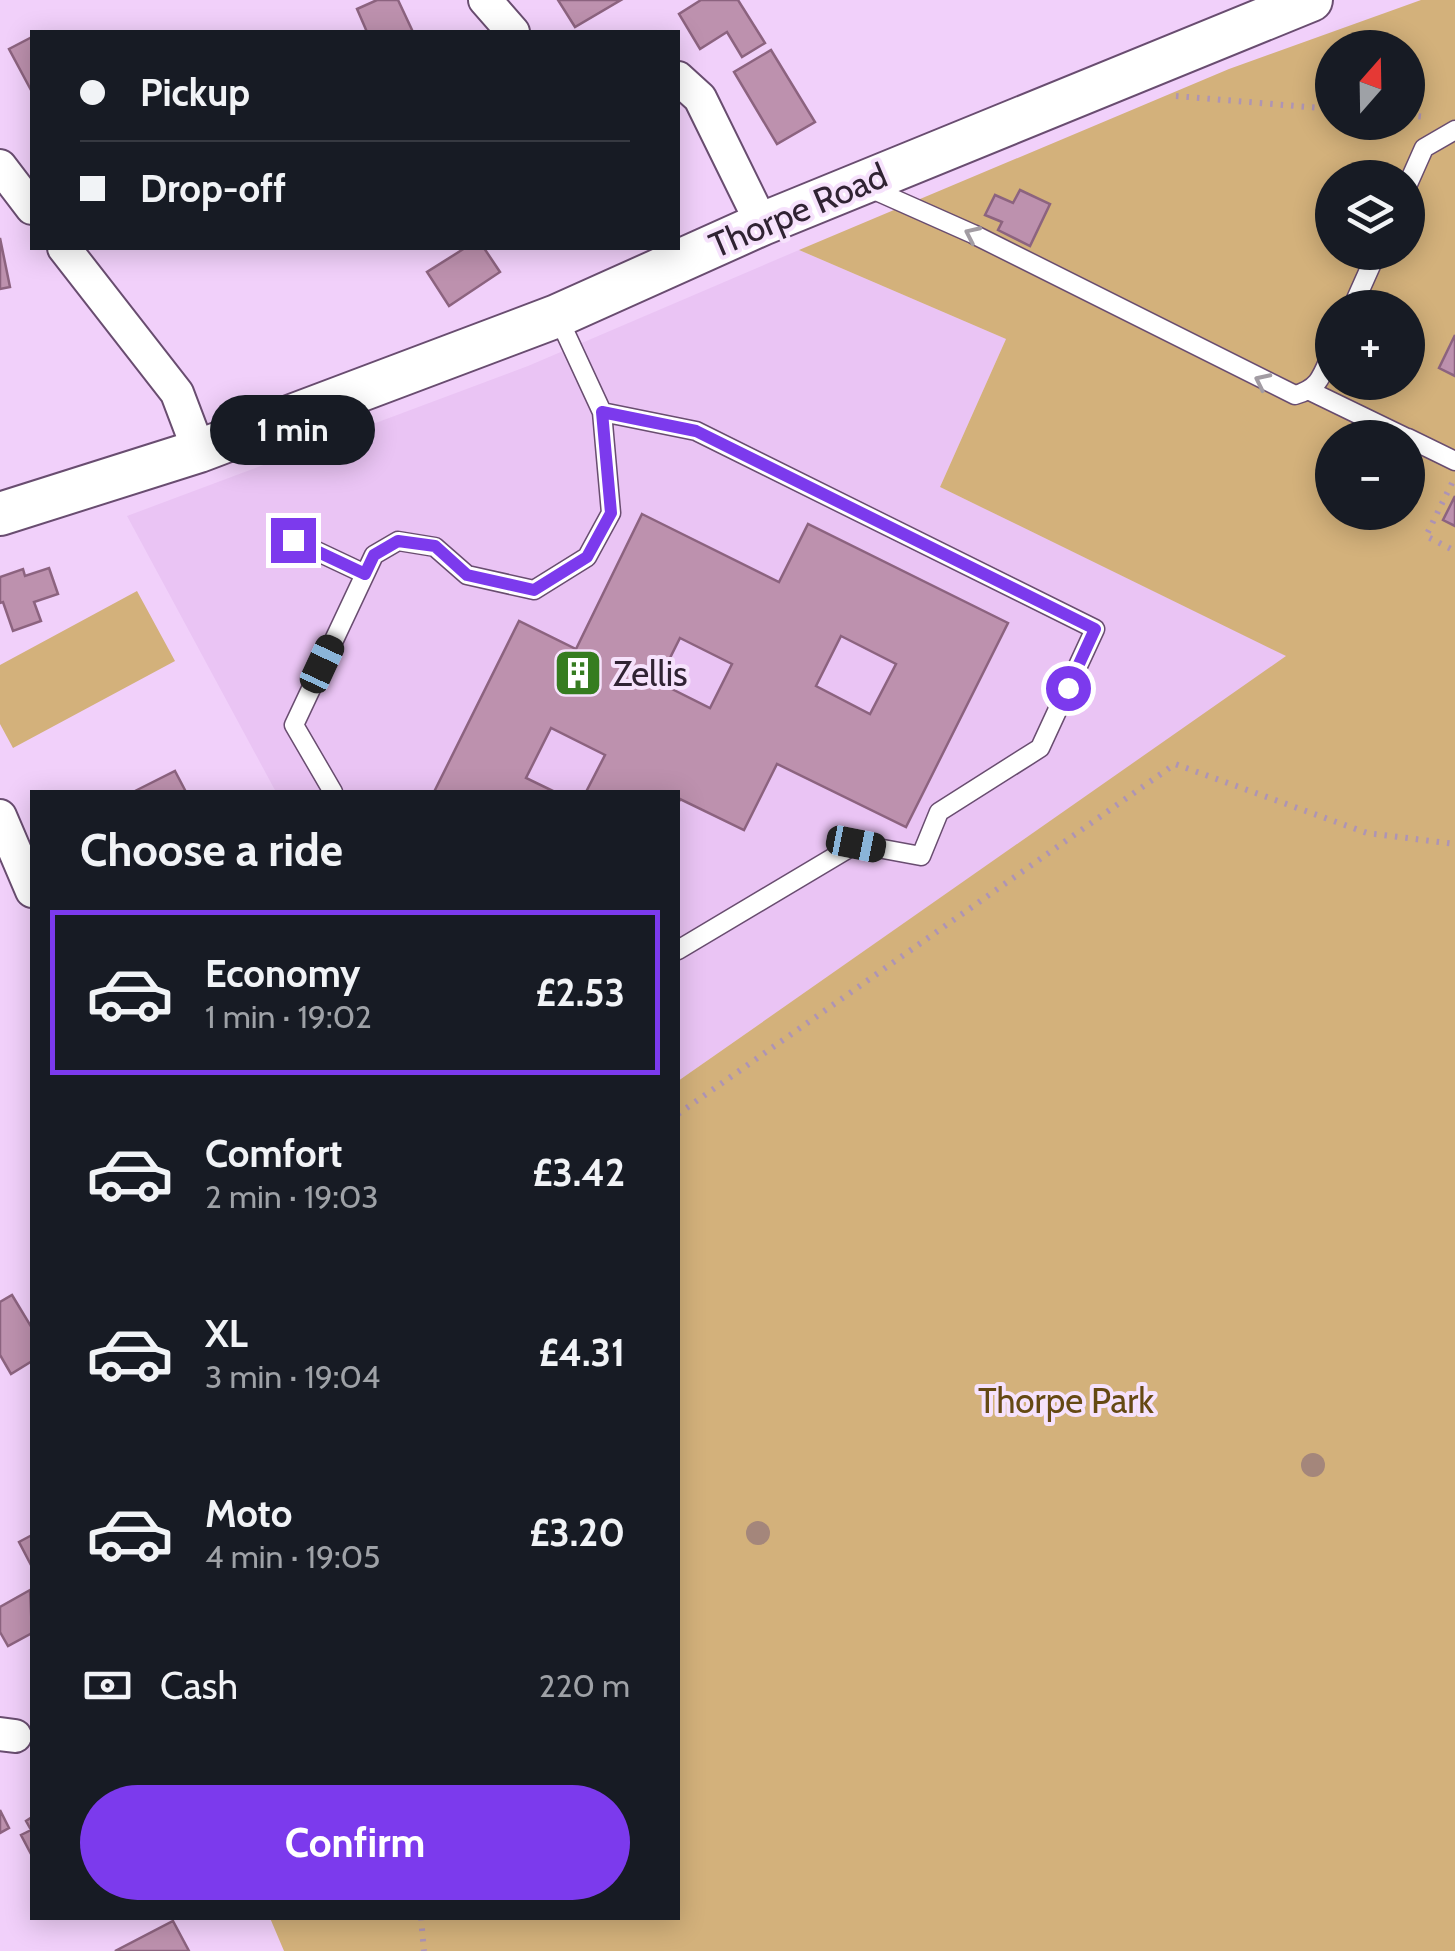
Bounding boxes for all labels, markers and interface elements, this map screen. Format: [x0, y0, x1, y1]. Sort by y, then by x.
north arrow [1315, 30, 1425, 140]
map controls [1315, 30, 1425, 530]
text: Pickup [140, 69, 250, 116]
street label: Thorpe Road [703, 153, 893, 267]
button: layers [1315, 160, 1425, 270]
text: Drop-off [140, 165, 286, 212]
one-way arrow [964, 227, 982, 247]
button: + [1315, 290, 1425, 400]
one-way arrow [1254, 373, 1272, 393]
callout: 1 min [210, 395, 376, 465]
text: 1 min [256, 410, 329, 449]
button: − [1315, 420, 1425, 530]
route end [271, 518, 316, 563]
car [296, 630, 348, 698]
building icon: Zellis [552, 647, 604, 699]
place label: Zellis [613, 652, 688, 695]
route start [1046, 666, 1091, 711]
text: Choose a ride [80, 823, 343, 877]
car [824, 824, 888, 864]
icon: car [85, 948, 175, 1038]
text: Economy [205, 950, 360, 997]
text: £2.53 [536, 969, 625, 1016]
text: 1 min · 19:02 [205, 997, 372, 1036]
icon: car [85, 1128, 175, 1218]
text: Comfort [205, 1130, 342, 1177]
text: £3.42 [533, 1149, 625, 1196]
text: 2 min · 19:03 [205, 1177, 379, 1216]
icon: car [85, 1308, 175, 1398]
text: XL [205, 1310, 248, 1357]
text: £4.31 [539, 1329, 625, 1376]
text: 3 min · 19:04 [205, 1357, 380, 1396]
park label: Thorpe Park [978, 1379, 1154, 1422]
icon: car [85, 1488, 175, 1578]
text: Moto [205, 1490, 292, 1537]
text: £3.20 [529, 1509, 625, 1556]
text: 4 min · 19:05 [205, 1537, 380, 1576]
icon: cash [80, 1658, 135, 1713]
text: Cash [160, 1662, 238, 1709]
text: 220 m [539, 1666, 630, 1705]
button: Confirm [80, 1785, 630, 1900]

